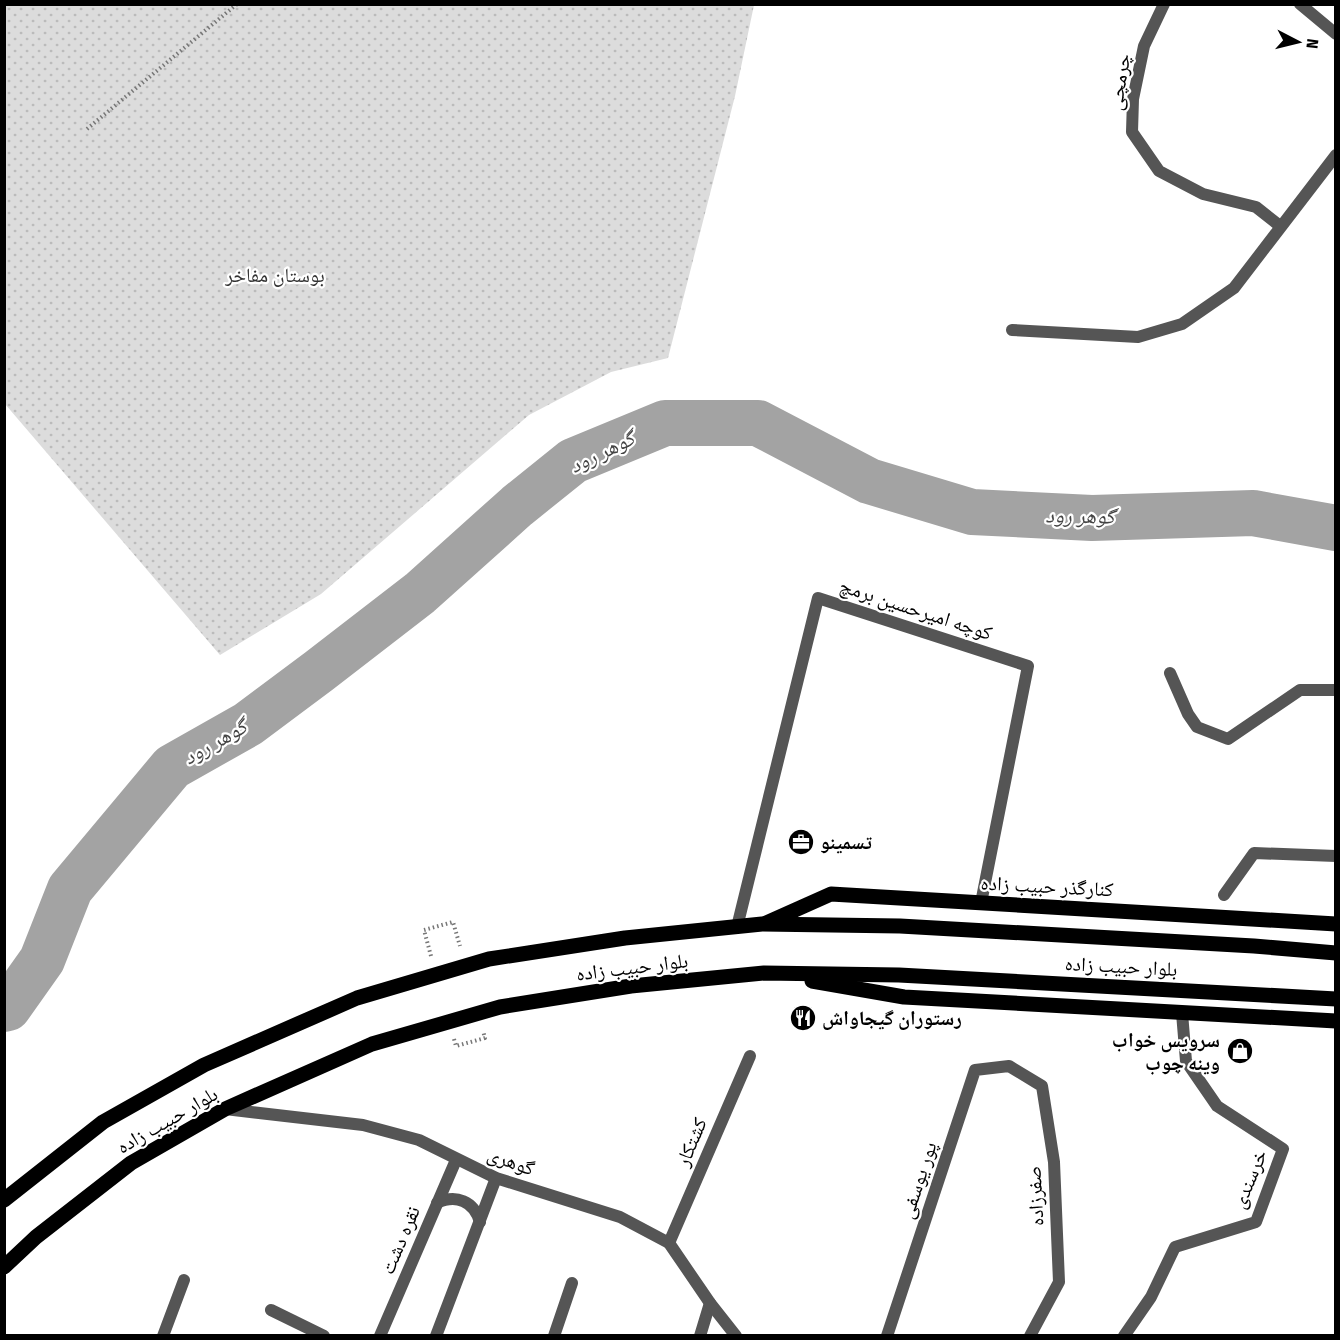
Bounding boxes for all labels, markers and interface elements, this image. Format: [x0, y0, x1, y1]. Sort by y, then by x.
north arrow [1268, 12, 1328, 72]
text: N [1302, 38, 1322, 50]
street label: چرمچی [1103, 52, 1135, 112]
park label: بوستان مفاخر [224, 263, 325, 287]
water label: گوهر رود [565, 423, 643, 479]
water label: گوهر رود [1045, 502, 1119, 530]
street label: کوچه امیرحسین برمچ [836, 573, 995, 646]
water label: گوهر رود [179, 711, 256, 771]
office icon: تسمینو [786, 827, 816, 857]
place label: تسمینو [820, 830, 873, 854]
street label: کنارگذر حبیب زاده [980, 871, 1114, 901]
street label: بلوار حبیب زاده [575, 948, 689, 986]
street label: بلوار حبیب زاده [1064, 951, 1178, 981]
restaurant icon: رستوران گیجاواش [788, 1003, 818, 1033]
place label: رستوران گیجاواش [822, 1006, 962, 1030]
place label: سرویس خواب وینه چوب [1112, 1028, 1220, 1075]
shop icon: سرویس خواب وینه چوب [1225, 1036, 1255, 1066]
street label: بلوار حبیب زاده [112, 1081, 222, 1159]
street label: کشتکار [670, 1114, 712, 1171]
street label: پور یوسفی [894, 1138, 942, 1222]
street label: گوهری [484, 1141, 538, 1181]
street label: خرسندی [1226, 1146, 1272, 1212]
street label: صفرزاده [1021, 1165, 1049, 1227]
street label: نقره دشت [375, 1202, 425, 1278]

